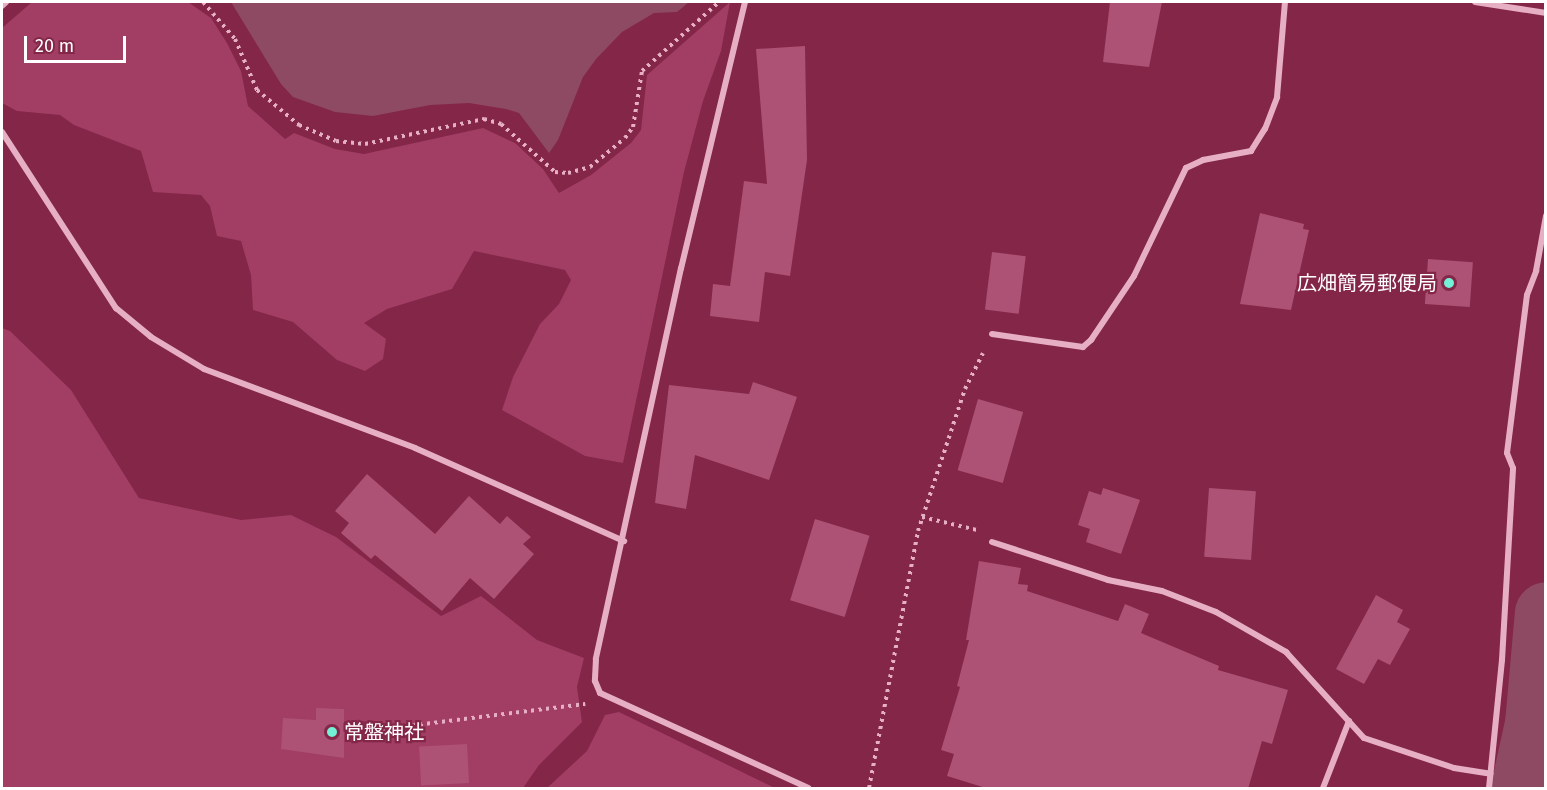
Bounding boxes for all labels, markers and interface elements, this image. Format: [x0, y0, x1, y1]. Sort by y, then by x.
scale bar [27, 24, 129, 62]
text: 20 m [35, 35, 74, 57]
place label: 広畑簡易郵便局 [1297, 271, 1437, 295]
marker: 広畑簡易郵便局 [1442, 276, 1456, 290]
place label: 常盤神社 [344, 720, 424, 744]
marker: 常盤神社 [325, 725, 339, 739]

